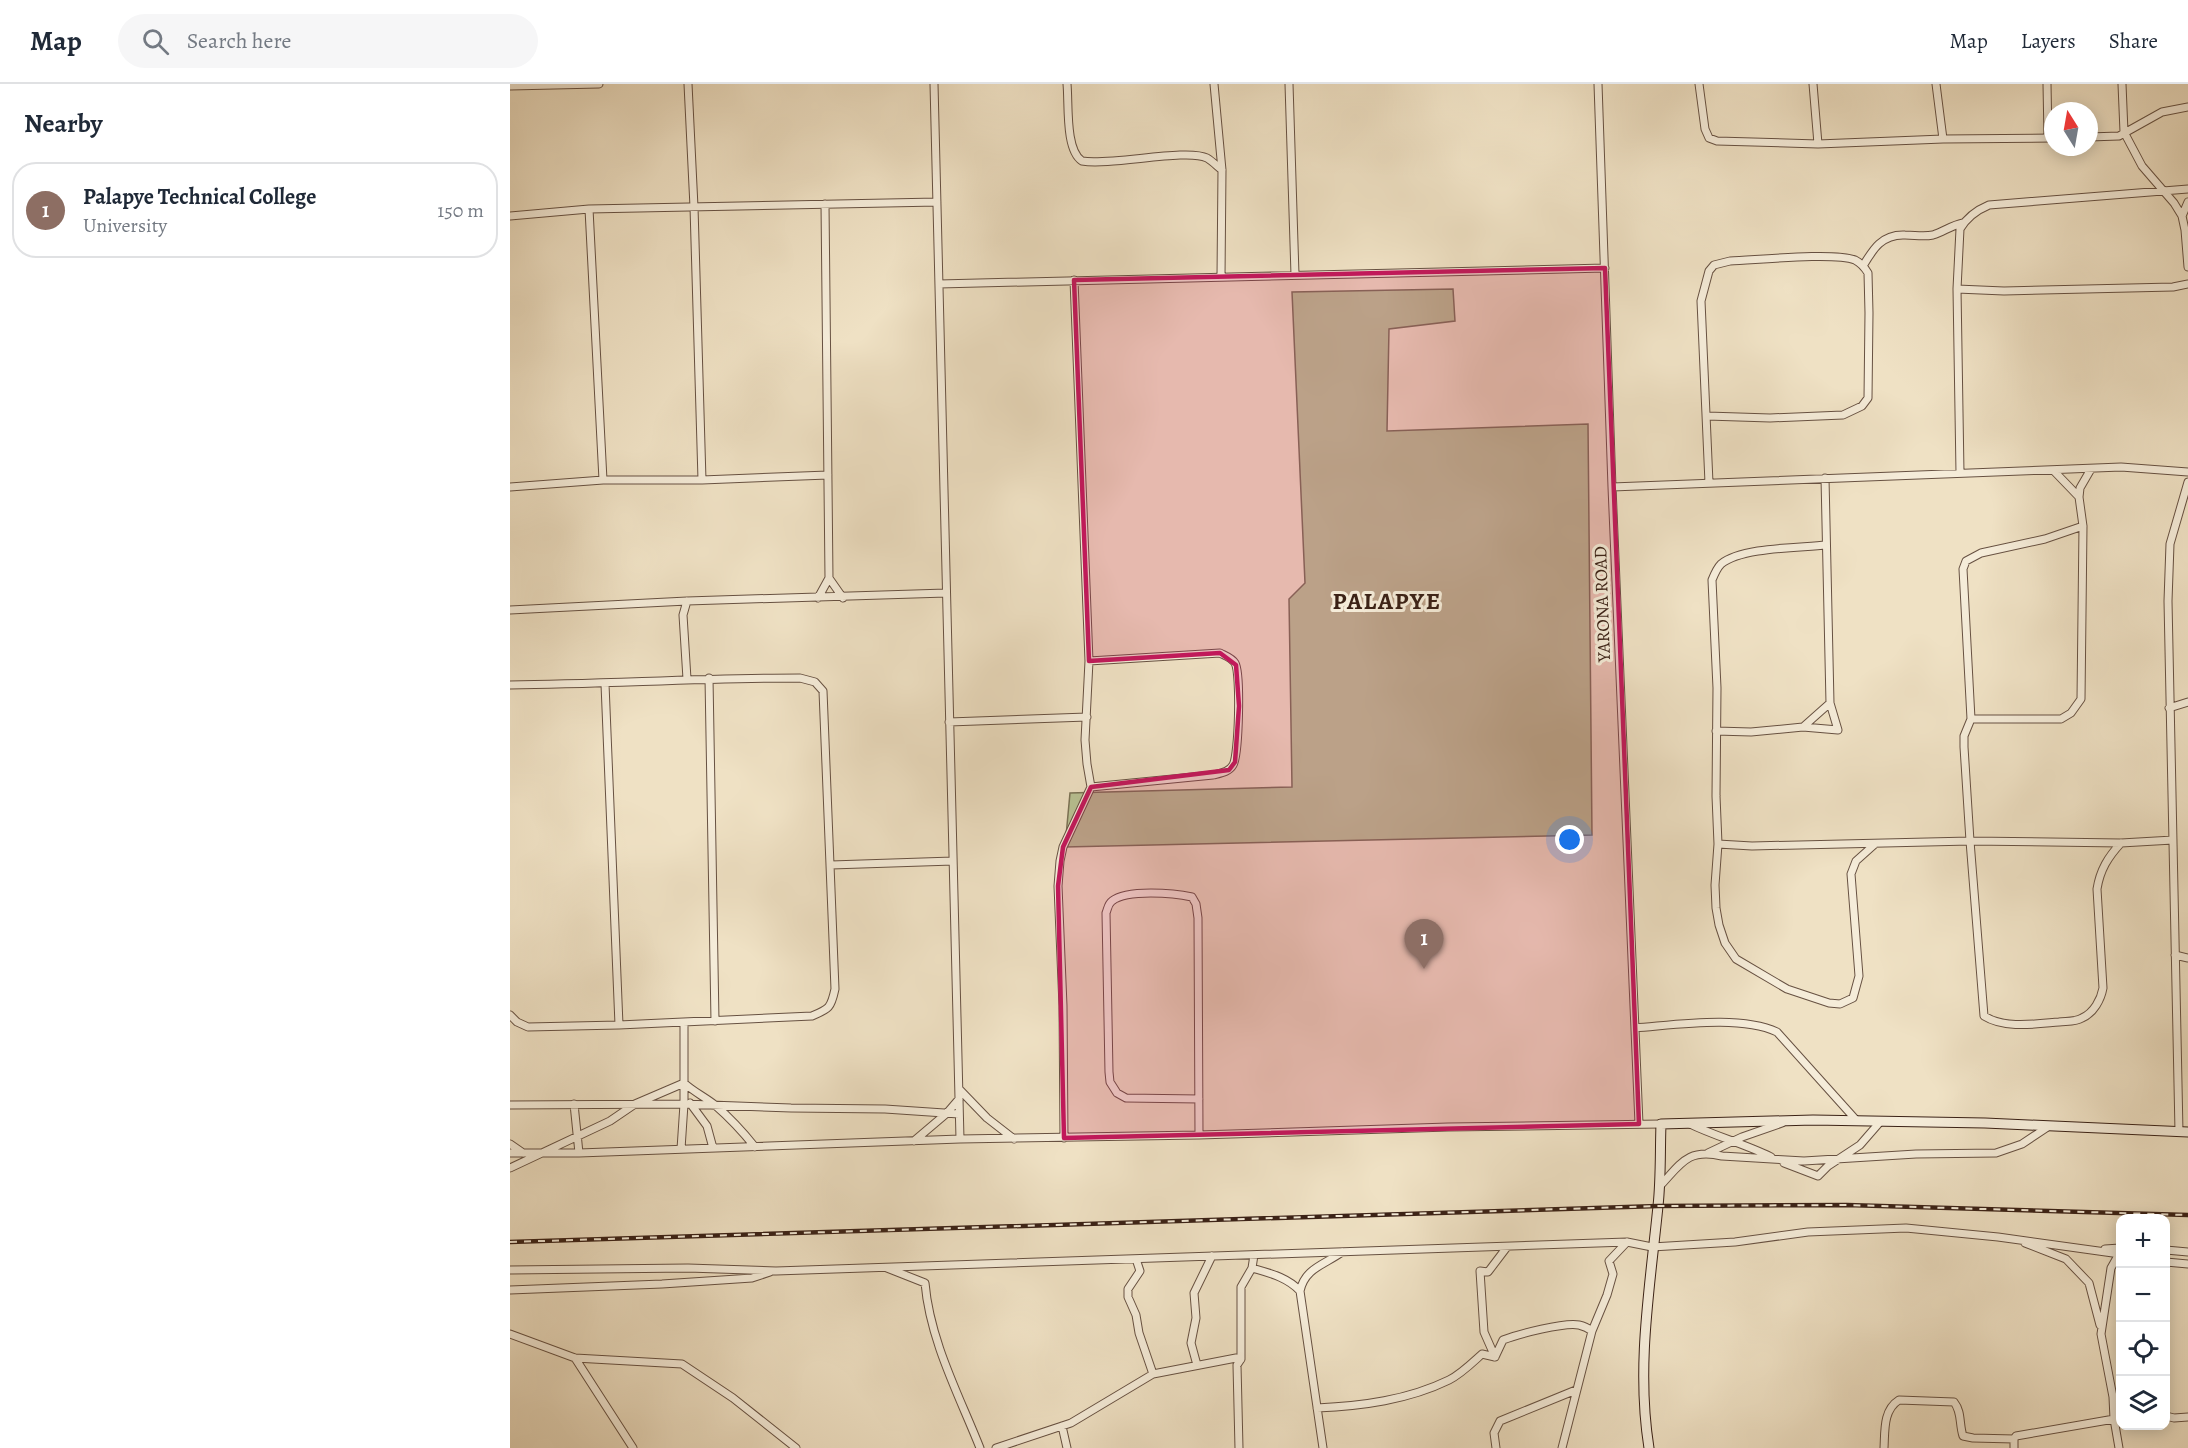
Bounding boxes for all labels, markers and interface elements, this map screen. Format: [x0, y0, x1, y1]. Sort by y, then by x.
search box [118, 14, 538, 68]
text: Map [30, 22, 82, 60]
icon: search [139, 25, 172, 58]
text: Search here [187, 26, 291, 56]
text: Map [1949, 27, 1988, 55]
text: Layers [2021, 27, 2076, 55]
text: Share [2109, 27, 2158, 55]
north arrow [2044, 102, 2098, 156]
text: Nearby [24, 106, 103, 141]
text: Palapye Technical College [83, 182, 316, 212]
text: 1 [42, 197, 49, 224]
text: 150 m [437, 197, 484, 224]
text: University [83, 212, 167, 239]
street label: YARONA ROAD [1588, 546, 1616, 663]
district label: PALAPYE [1333, 585, 1441, 617]
your location [1555, 825, 1584, 854]
pin: 1 [1404, 920, 1444, 969]
map controls [2116, 1214, 2170, 1430]
button: + [2116, 1214, 2170, 1268]
button: − [2116, 1268, 2170, 1322]
button: locate [2116, 1322, 2170, 1376]
button: layers [2116, 1376, 2170, 1430]

